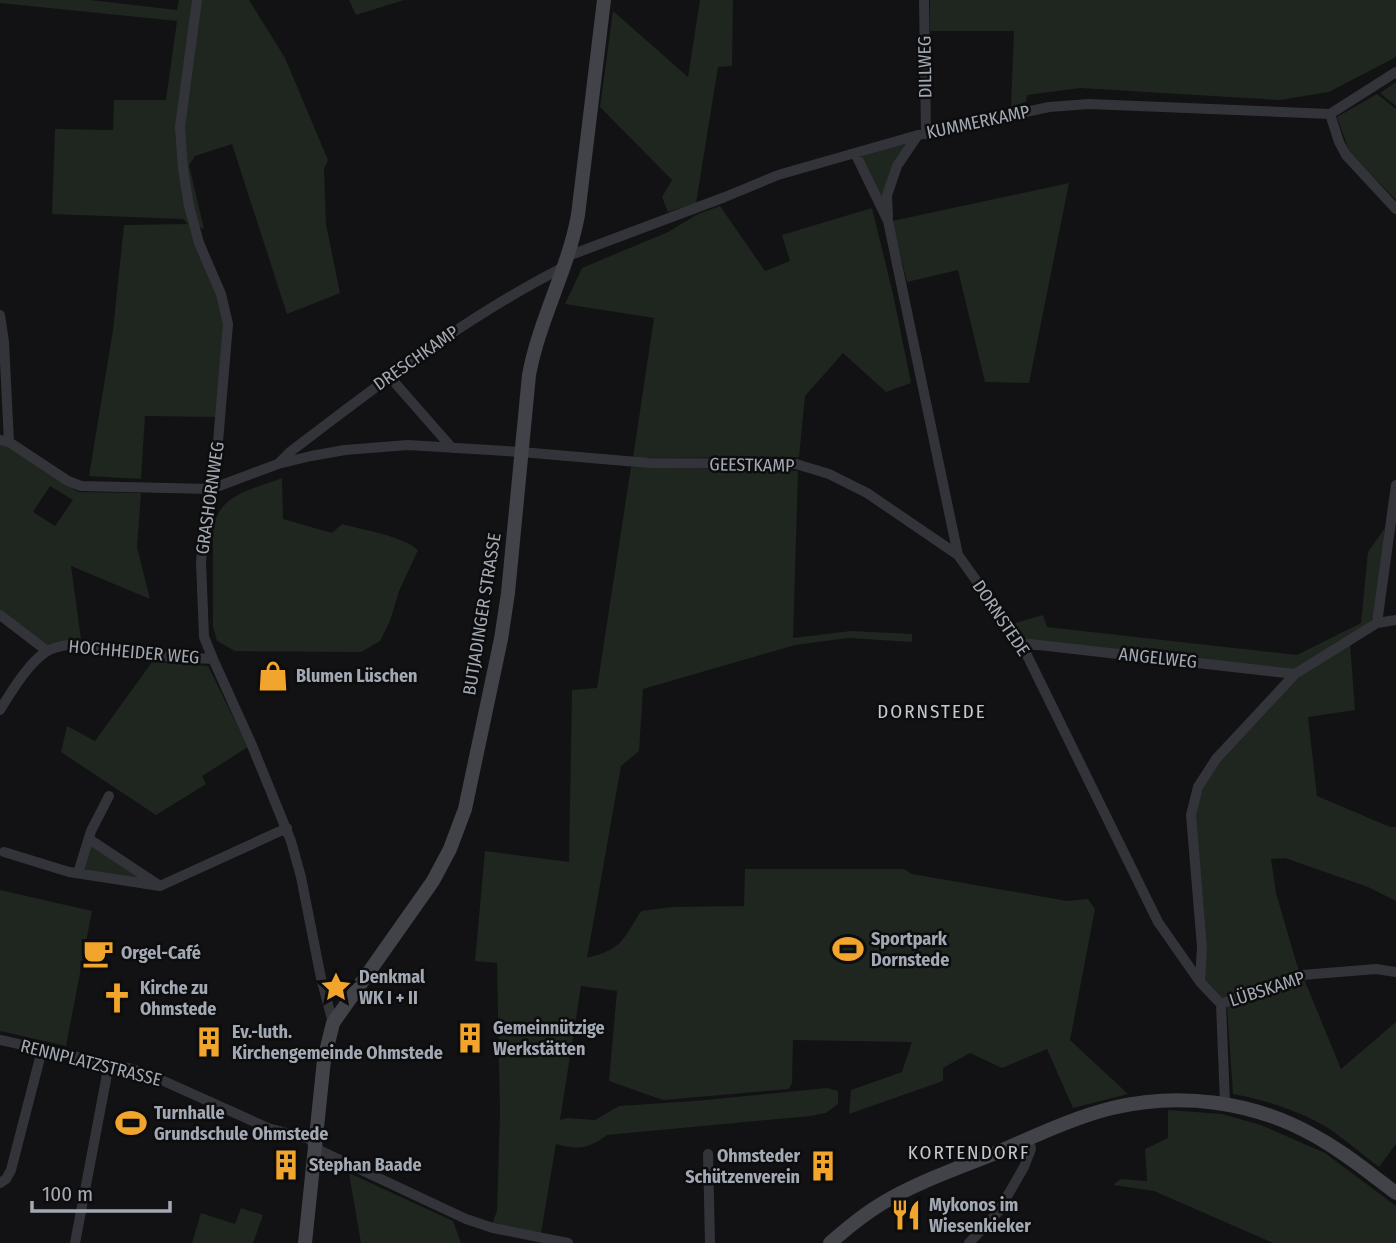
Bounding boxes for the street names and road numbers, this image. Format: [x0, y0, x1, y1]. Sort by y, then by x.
street label: DILLWEG [913, 36, 937, 98]
street label: KUMMERKAMP [924, 100, 1032, 144]
street label: DRESCHKAMP [369, 321, 463, 395]
street label: GRASHORNWEG [191, 440, 229, 556]
street label: GEESTKAMP [709, 453, 795, 477]
street label: BUTJADINGER STRASSE [458, 531, 506, 697]
street label: DORNSTEDE [968, 576, 1034, 660]
street label: HOCHHEIDER WEG [68, 635, 200, 669]
street label: ANGELWEG [1118, 643, 1198, 673]
street label: LÜBSKAMP [1227, 967, 1307, 1011]
street label: RENNPLATZSTRASSE [18, 1035, 164, 1091]

